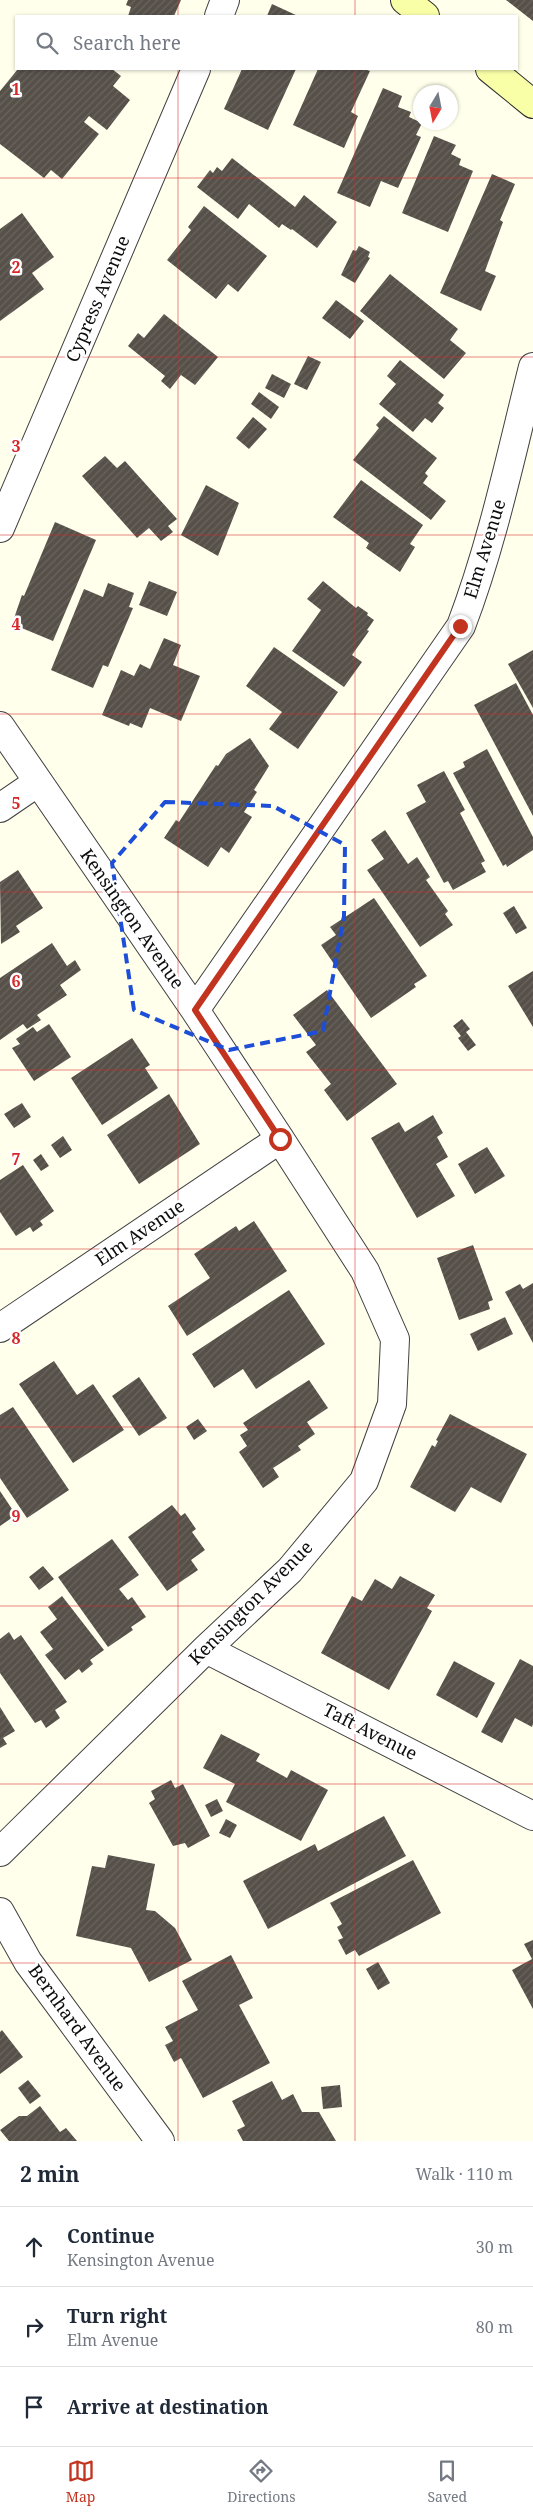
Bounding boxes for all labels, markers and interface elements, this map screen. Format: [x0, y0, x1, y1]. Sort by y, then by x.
search box [15, 15, 518, 70]
icon: search [33, 29, 61, 57]
text: Search here [73, 30, 181, 56]
text: 1 [11, 78, 21, 100]
north arrow [413, 85, 458, 130]
street label: Cypress Avenue [60, 231, 135, 366]
text: 2 [11, 256, 21, 278]
text: 3 [11, 435, 21, 457]
street label: Elm Avenue [458, 496, 511, 601]
text: 4 [11, 613, 21, 635]
route end [449, 615, 472, 638]
text: 5 [11, 792, 21, 814]
street label: Kensington Avenue [75, 844, 190, 993]
text: 6 [11, 970, 21, 992]
route start [269, 1128, 292, 1151]
text: 7 [11, 1148, 21, 1170]
street label: Elm Avenue [90, 1193, 189, 1271]
text: 8 [11, 1327, 21, 1349]
text: 9 [11, 1505, 21, 1527]
street label: Kensington Avenue [183, 1535, 317, 1669]
street label: Taft Avenue [319, 1697, 422, 1765]
street label: Bernhard Avenue [24, 1959, 132, 2096]
text: 2 min [20, 2160, 79, 2188]
text: Walk · 110 m [416, 2163, 513, 2185]
text: Continue [67, 2223, 155, 2249]
icon: ahead [20, 2233, 48, 2261]
text: 30 m [476, 2236, 513, 2258]
text: Kensington Avenue [67, 2249, 215, 2271]
text: Turn right [67, 2303, 167, 2329]
icon: right [20, 2313, 48, 2341]
text: 80 m [476, 2316, 513, 2338]
text: Elm Avenue [67, 2329, 158, 2351]
icon: arrive [20, 2393, 48, 2421]
text: Arrive at destination [67, 2394, 269, 2420]
tab: Map [66, 2457, 95, 2506]
tab: Directions [227, 2457, 296, 2506]
tab: Saved [427, 2457, 467, 2506]

